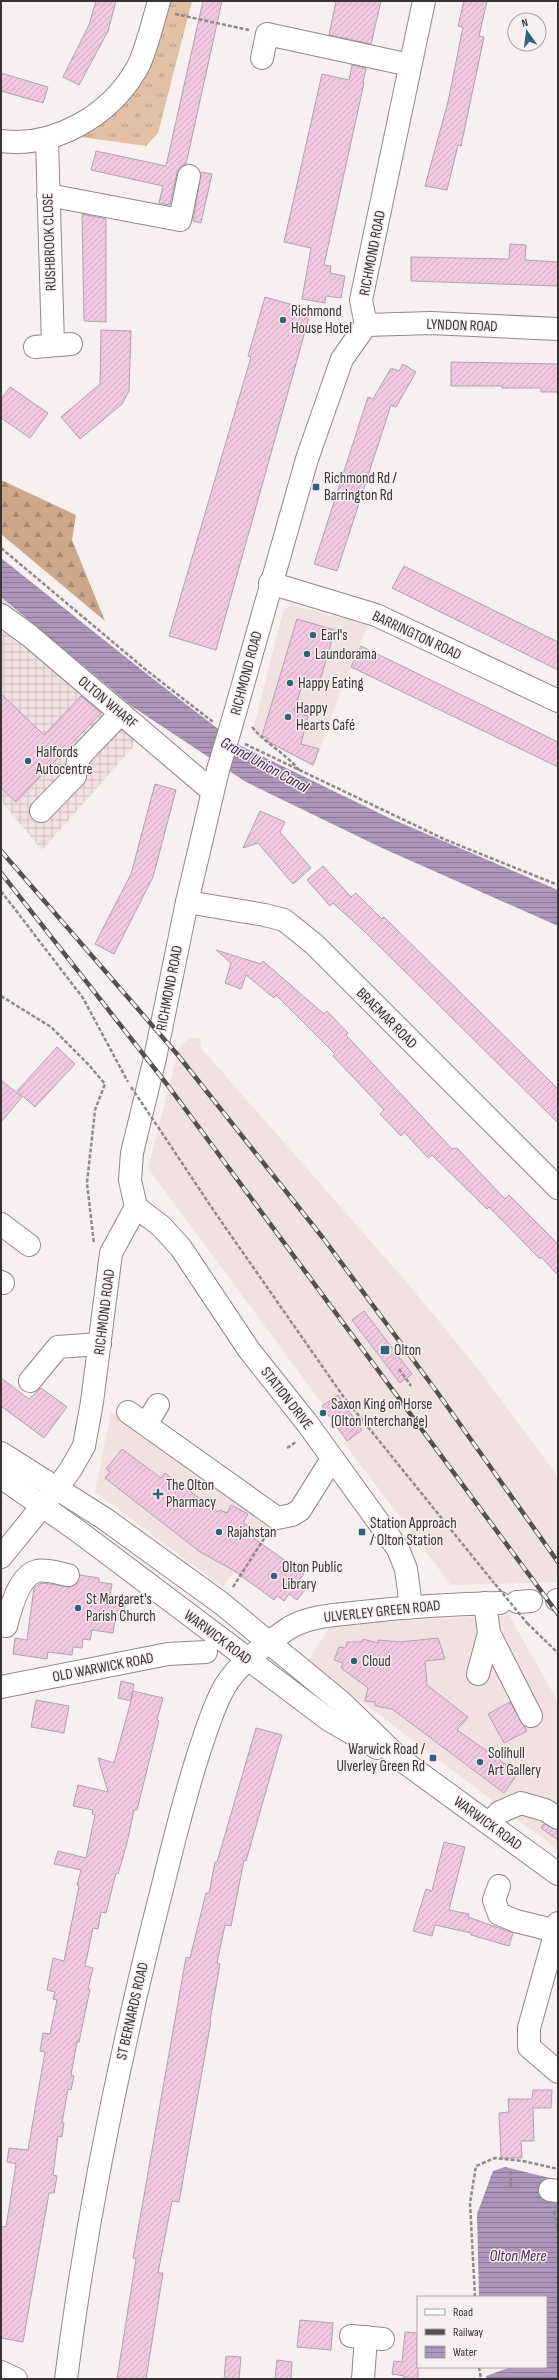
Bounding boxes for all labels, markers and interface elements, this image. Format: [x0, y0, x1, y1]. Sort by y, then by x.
north arrow [507, 12, 547, 52]
text: N [520, 16, 529, 30]
street label: RUSHBROOK CLOSE [38, 193, 61, 291]
street label: RICHMOND ROAD [355, 209, 390, 297]
place label: Richmond House Hotel [291, 302, 352, 338]
marker: Richmond House Hotel [278, 315, 288, 325]
street label: LYNDON ROAD [426, 315, 498, 336]
place label: Richmond Rd / Barrington Rd [324, 469, 397, 505]
marker: Richmond Rd / Barrington Rd [311, 482, 321, 492]
street label: BARRINGTON ROAD [369, 607, 464, 664]
place label: Earl's [321, 626, 348, 645]
street label: RICHMOND ROAD [226, 629, 267, 717]
marker: Earl's [308, 630, 318, 640]
place label: Laundorama [315, 645, 377, 664]
marker: Laundorama [302, 649, 312, 659]
street label: OLTON WHARF [74, 672, 141, 733]
place label: Happy Eating [298, 674, 363, 693]
marker: Happy Eating [285, 678, 295, 688]
place label: Happy Hearts Café [296, 699, 355, 735]
marker: Happy Hearts Café [283, 712, 293, 722]
water label: Grand Union Canal [217, 733, 312, 798]
place label: Halfords Autocentre [35, 743, 93, 779]
marker: Halfords Autocentre [23, 756, 33, 766]
street label: RICHMOND ROAD [152, 944, 187, 1032]
street label: BRAEMAR ROAD [352, 984, 421, 1053]
street label: RICHMOND ROAD [90, 1268, 119, 1356]
place label: Olton [394, 1341, 421, 1360]
marker: Olton [379, 1344, 391, 1356]
street label: STATION DRIVE [256, 1363, 317, 1433]
place label: Saxon King on Horse (Olton Interchange) [331, 1395, 432, 1431]
marker: Saxon King on Horse (Olton Interchange) [318, 1408, 328, 1418]
place label: The Olton Pharmacy [166, 1476, 216, 1512]
marker: The Olton Pharmacy [153, 1489, 163, 1499]
place label: Station Approach / Olton Station [370, 1514, 457, 1550]
place label: Rajahstan [227, 1523, 276, 1542]
marker: Rajahstan [214, 1527, 224, 1537]
marker: Station Approach / Olton Station [357, 1527, 367, 1537]
place label: Olton Public Library [282, 1558, 342, 1594]
marker: Olton Public Library [269, 1571, 279, 1581]
place label: St Margaret's Parish Church [86, 1590, 156, 1626]
street label: ULVERLEY GREEN ROAD [323, 1596, 441, 1627]
marker: St Margaret's Parish Church [73, 1603, 83, 1613]
street label: WARWICK ROAD [180, 1606, 255, 1669]
street label: OLD WARWICK ROAD [51, 1648, 155, 1687]
place label: Cloud [362, 1652, 391, 1671]
marker: Cloud [349, 1656, 359, 1666]
place label: Warwick Road / Ulverley Green Rd [336, 1740, 426, 1776]
place label: Solihull Art Gallery [487, 1744, 541, 1780]
marker: Warwick Road / Ulverley Green Rd [428, 1753, 438, 1763]
marker: Solihull Art Gallery [475, 1757, 485, 1767]
street label: WARWICK ROAD [450, 1792, 526, 1855]
street label: ST BERNARDS ROAD [112, 1960, 153, 2062]
water label: Olton Mere [489, 2247, 547, 2266]
legend [417, 2296, 547, 2368]
text: Road [453, 2305, 473, 2320]
text: Railway [453, 2325, 484, 2340]
text: Water [453, 2345, 477, 2360]

